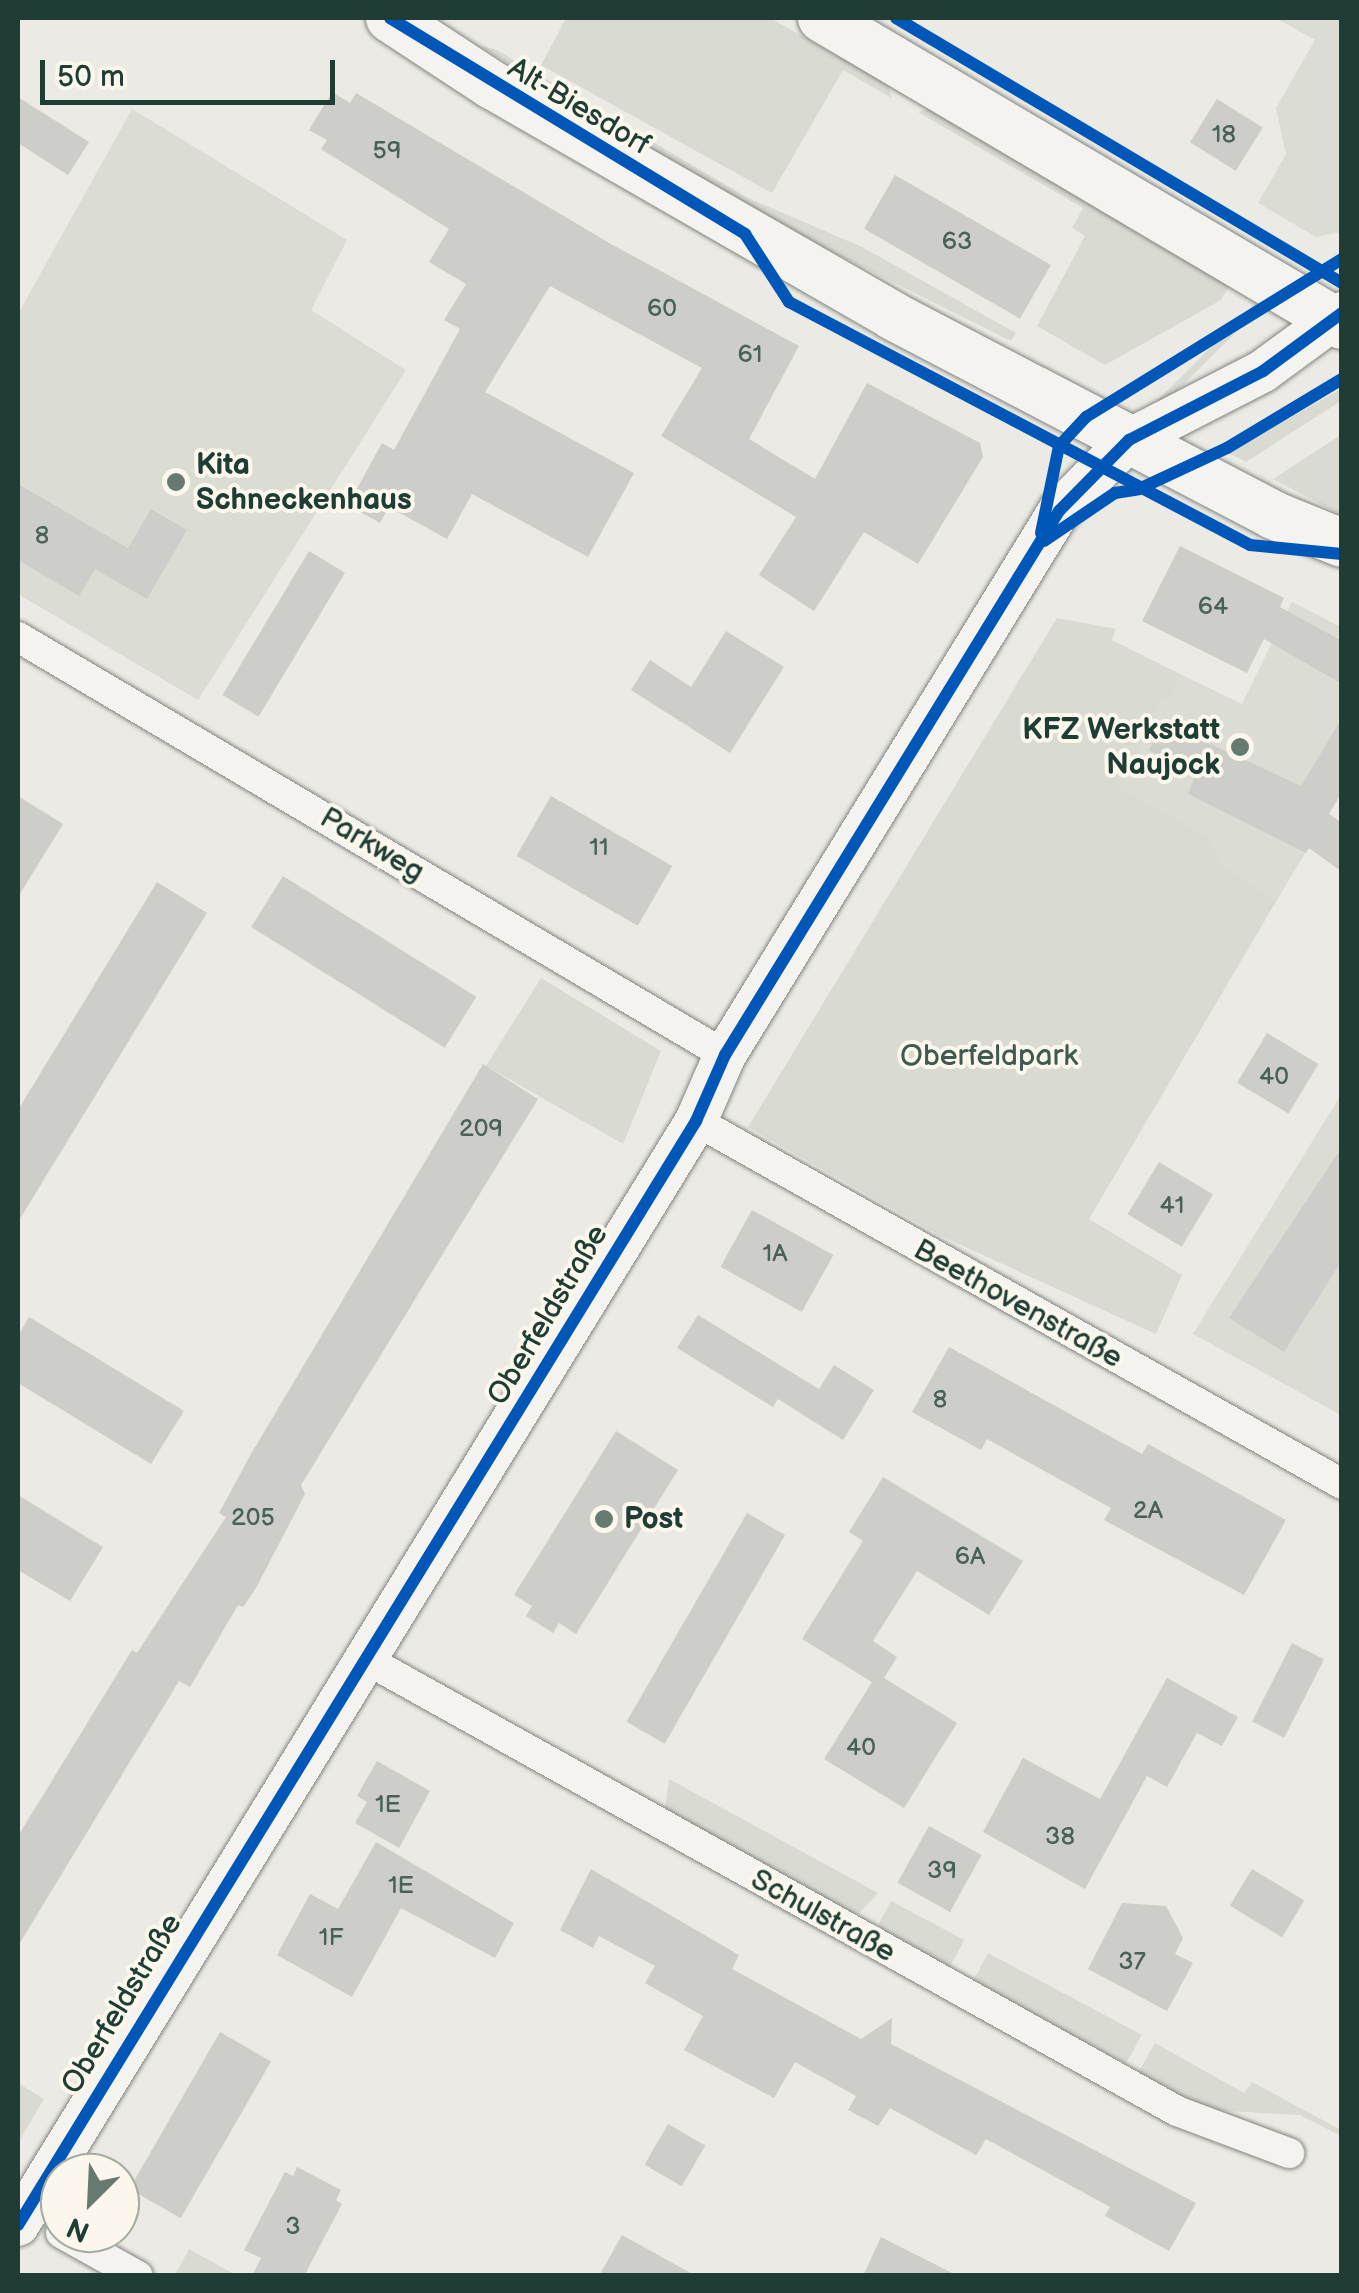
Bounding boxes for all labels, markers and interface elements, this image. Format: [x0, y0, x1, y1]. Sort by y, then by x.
scale bar [45, 40, 340, 102]
street label: Alt-Biesdorf [501, 50, 657, 164]
text: 50 m [57, 59, 125, 95]
house number: 18 [1212, 120, 1236, 150]
house number: 59 [373, 136, 401, 166]
house number: 63 [942, 227, 972, 257]
house number: 60 [647, 294, 677, 324]
house number: 61 [738, 340, 762, 370]
place label: Kita Schneckenhaus [196, 447, 412, 518]
marker: Kita Schneckenhaus [165, 471, 187, 493]
house number: 8 [35, 521, 49, 551]
house number: 64 [1198, 592, 1228, 622]
place label: KFZ Werkstatt Naujock [1022, 712, 1220, 782]
marker: KFZ Werkstatt Naujock [1229, 736, 1251, 758]
street label: Parkweg [313, 800, 431, 890]
house number: 11 [589, 833, 609, 863]
park label: Oberfeldpark [900, 1038, 1078, 1074]
house number: 40 [1259, 1062, 1289, 1092]
house number: 209 [459, 1114, 503, 1144]
house number: 41 [1160, 1191, 1184, 1221]
street label: Oberfeldstraße [480, 1218, 616, 1412]
street label: Beethovenstraße [907, 1232, 1129, 1376]
house number: 1A [763, 1239, 787, 1269]
house number: 8 [933, 1385, 947, 1415]
house number: 2A [1133, 1496, 1163, 1526]
place label: Post [624, 1501, 683, 1537]
house number: 205 [231, 1503, 275, 1533]
marker: Post [593, 1508, 615, 1530]
house number: 6A [955, 1542, 985, 1572]
house number: 40 [846, 1733, 876, 1763]
house number: 1E [375, 1790, 401, 1820]
house number: 38 [1045, 1822, 1075, 1852]
house number: 39 [927, 1856, 957, 1886]
street label: Schulstraße [744, 1862, 902, 1970]
house number: 1E [388, 1871, 414, 1901]
street label: Oberfeldstraße [54, 1907, 190, 2101]
house number: 1F [319, 1923, 343, 1953]
house number: 37 [1118, 1947, 1146, 1977]
north arrow [40, 2153, 140, 2253]
text: N [62, 2210, 95, 2248]
house number: 3 [285, 2212, 301, 2242]

